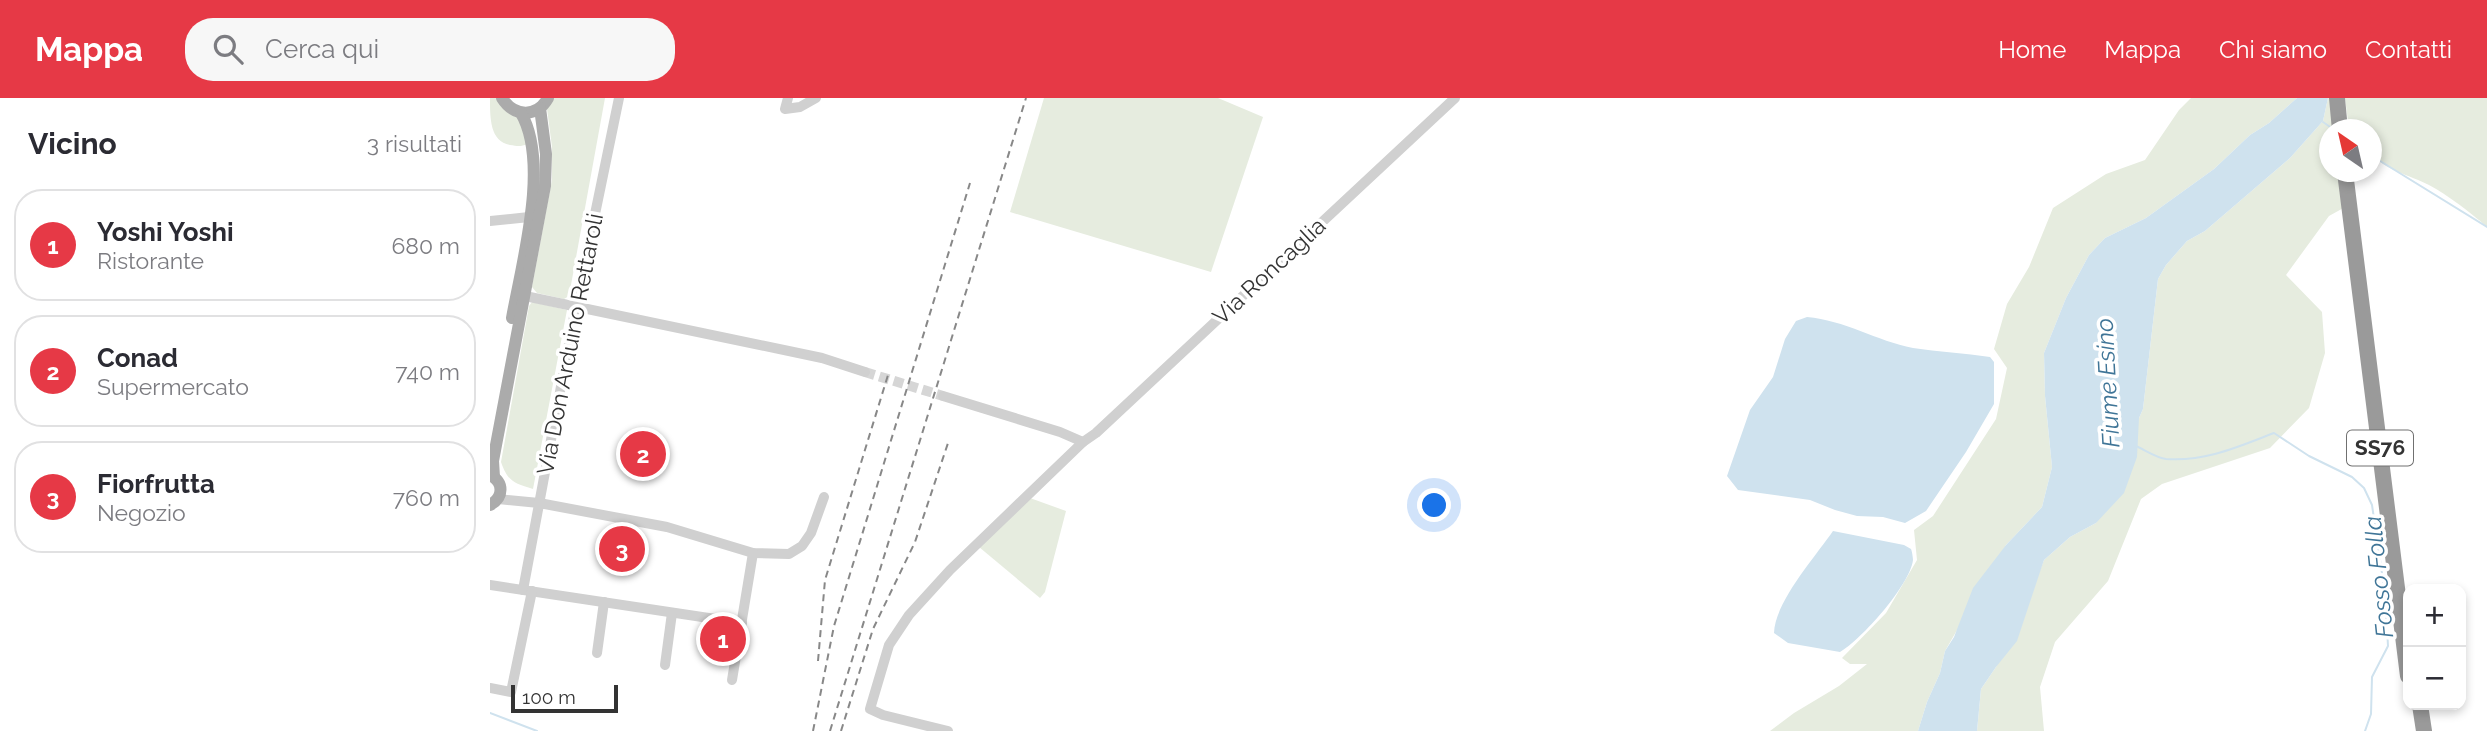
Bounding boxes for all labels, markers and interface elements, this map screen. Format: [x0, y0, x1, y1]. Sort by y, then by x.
search box [185, 18, 675, 81]
text: Mappa [35, 30, 143, 69]
icon: search [209, 30, 247, 68]
text: Cerca qui [265, 34, 379, 64]
text: Home [1998, 35, 2066, 64]
text: Mappa [2104, 35, 2181, 64]
text: Chi siamo [2219, 35, 2327, 64]
text: Contatti [2365, 35, 2452, 64]
north arrow [2319, 119, 2382, 182]
text: Vicino [28, 126, 117, 161]
text: 3 risultati [367, 130, 462, 157]
street label: Via Don Arduino Rettaroli [531, 211, 608, 477]
street label: Via Roncaglia [1207, 212, 1331, 330]
text: Yoshi Yoshi [97, 217, 234, 247]
text: 1 [47, 232, 59, 259]
text: 680 m [391, 232, 460, 259]
text: Ristorante [97, 247, 204, 274]
water label: Fiume Esino [2090, 318, 2125, 449]
text: Conad [97, 343, 178, 373]
text: 2 [47, 358, 59, 385]
text: 740 m [395, 358, 460, 385]
text: Supermercato [97, 373, 249, 400]
pin: 2 [620, 428, 666, 480]
road number: SS76 [2347, 430, 2413, 466]
text: Fiorfrutta [97, 469, 215, 499]
text: 3 [47, 484, 59, 511]
text: 760 m [393, 484, 460, 511]
your location [1417, 488, 1451, 522]
text: Negozio [97, 499, 186, 526]
water label: Fosso Folla [2358, 515, 2399, 640]
pin: 3 [599, 523, 645, 575]
map controls [2403, 584, 2466, 710]
button: + [2403, 584, 2466, 647]
pin: 1 [700, 613, 746, 665]
button: − [2403, 647, 2466, 710]
scale bar [511, 682, 618, 714]
text: 100 m [522, 686, 576, 708]

